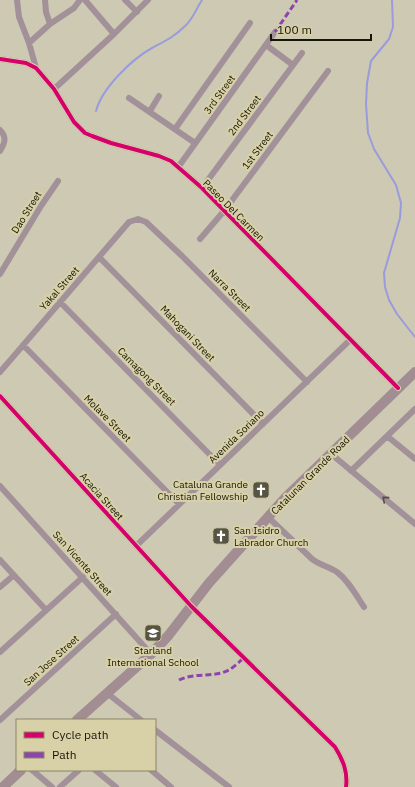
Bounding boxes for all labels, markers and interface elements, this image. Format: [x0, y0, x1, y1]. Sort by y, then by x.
scale bar [271, 16, 371, 42]
text: 100 m [277, 22, 312, 37]
street label: 3rd Street [201, 72, 238, 116]
street label: 2nd Street [225, 92, 264, 138]
street label: 1st Street [239, 128, 276, 172]
street label: Paseo Del Carmen [200, 177, 267, 244]
street label: Dao Street [8, 188, 45, 236]
street label: Yakal Street [37, 263, 82, 313]
street label: Narra Street [206, 266, 254, 315]
street label: Mahogani Street [158, 302, 218, 365]
street label: Camagong Street [115, 344, 179, 409]
street label: Molave Street [81, 392, 134, 445]
street label: Avenida Soriano [206, 406, 267, 466]
street label: Catalunan Grande Road [268, 433, 352, 517]
street label: Acacia Street [77, 470, 127, 523]
place label: Cataluna Grande Christian Fellowship [157, 478, 249, 503]
church icon: Cataluna Grande Christian Fellowship [251, 480, 271, 500]
one-way arrow [382, 497, 390, 504]
place label: San Isidro Labrador Church [234, 524, 308, 549]
church icon: San Isidro Labrador Church [211, 526, 231, 546]
street label: San Vicente Street [50, 528, 115, 599]
school or university icon: Starland International School [143, 623, 163, 643]
street label: San Jose Street [21, 632, 82, 689]
place label: Starland International School [107, 644, 199, 669]
legend [16, 719, 156, 771]
text: Cycle path [52, 727, 109, 742]
text: Path [52, 747, 77, 762]

